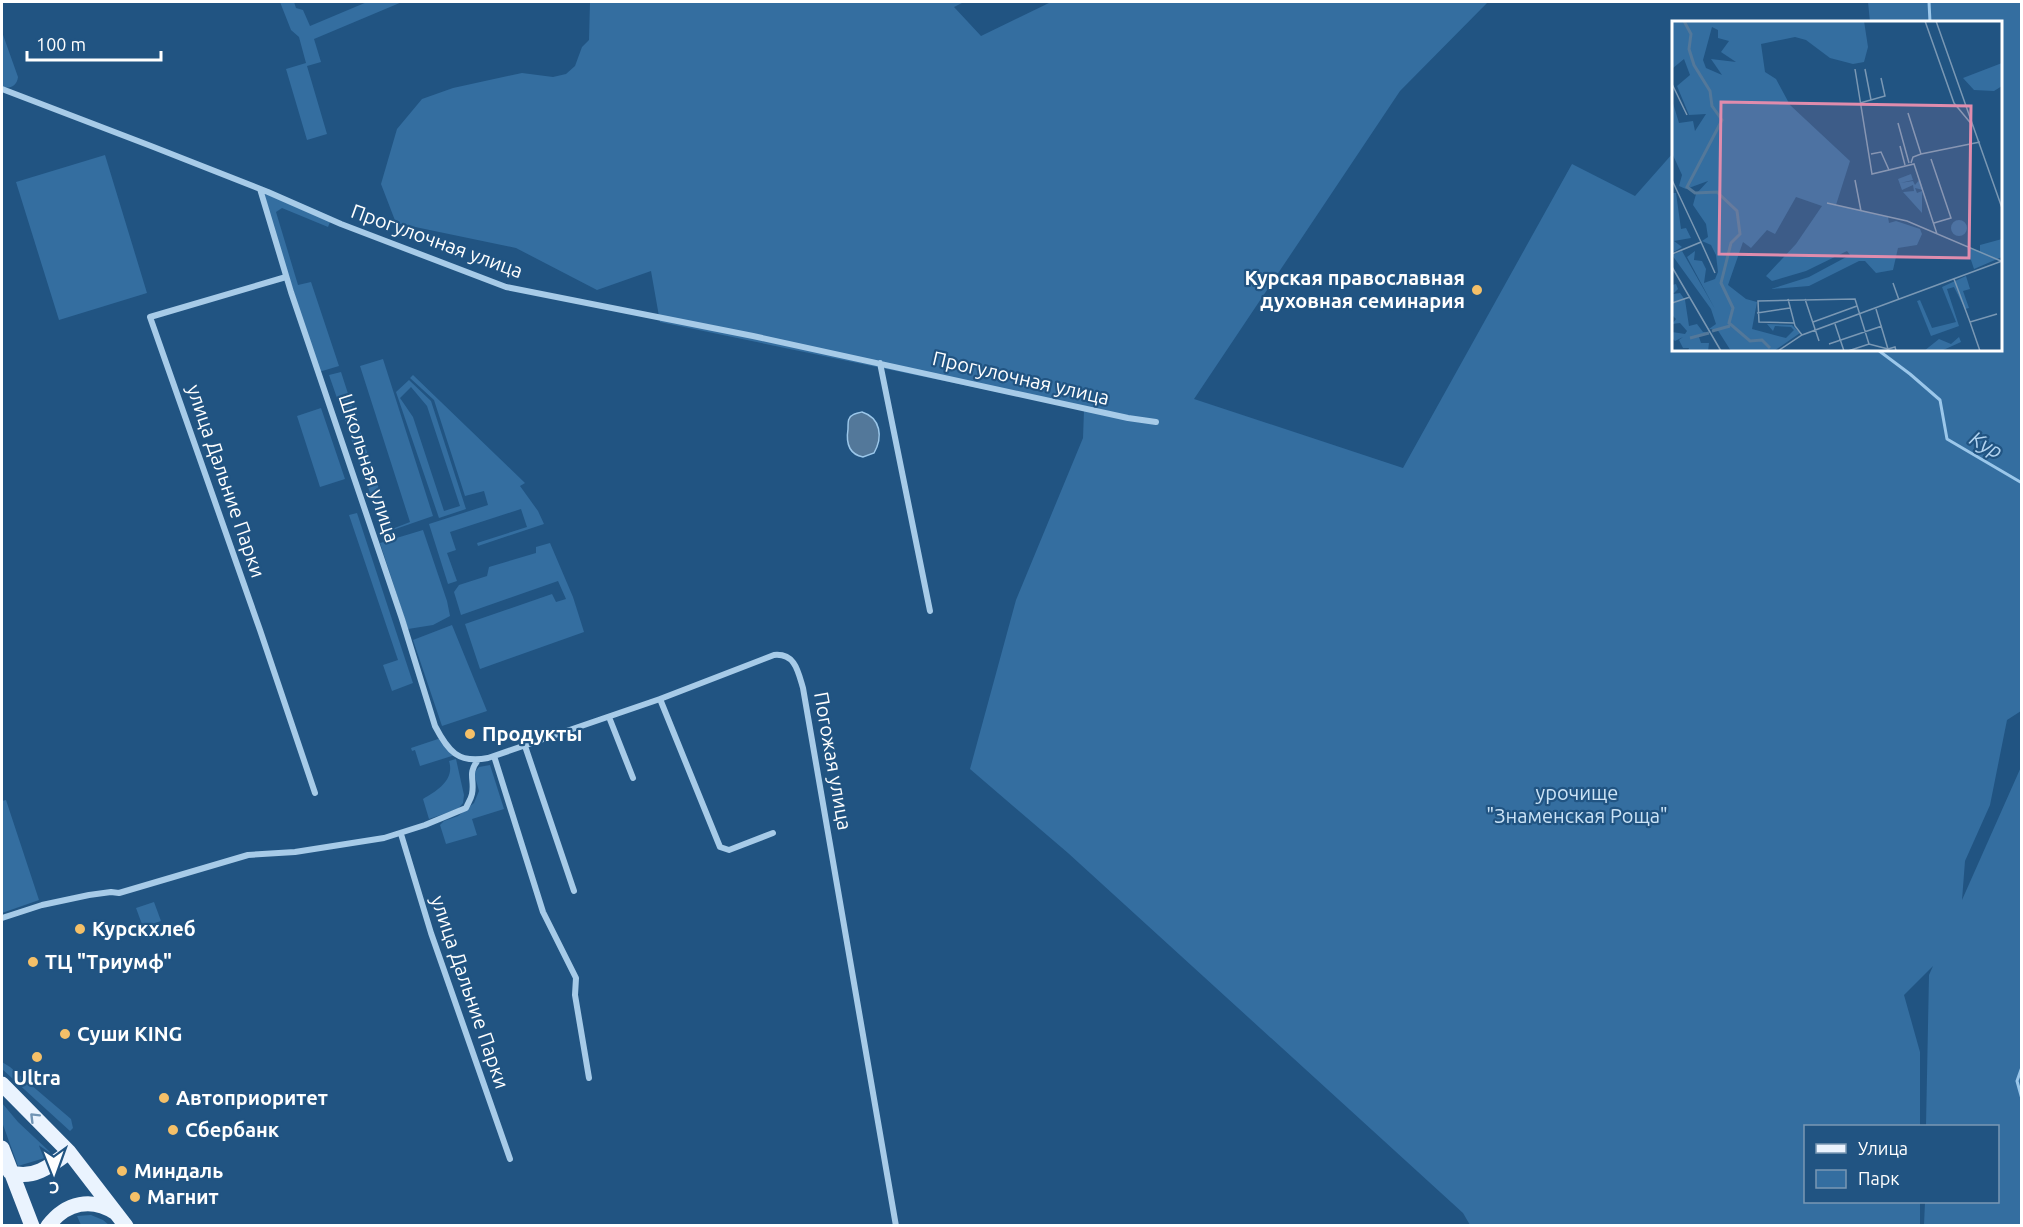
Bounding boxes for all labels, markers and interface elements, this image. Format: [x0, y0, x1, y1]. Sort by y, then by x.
inset map [1672, 21, 2002, 351]
scale bar [27, 24, 160, 62]
text: 100 m [36, 34, 86, 54]
street label: Прогулочная улица [348, 199, 526, 282]
place label: Курская православная духовная семинария [1244, 266, 1465, 312]
marker: Курская православная духовная семинария [1470, 283, 1484, 297]
street label: Прогулочная улица [930, 346, 1112, 409]
street label: улица Дальние Парки [183, 381, 270, 580]
street label: Школьная улица [335, 391, 404, 545]
water label: Кур [1966, 425, 2007, 463]
street label: Погожая улица [810, 690, 857, 832]
place label: Продукты [482, 722, 582, 745]
marker: Продукты [463, 727, 477, 741]
park label: урочище "Знаменская Роща" [1486, 781, 1668, 827]
street label: улица Дальние Парки [427, 892, 514, 1091]
place label: Курскхлеб [92, 917, 196, 940]
marker: Курскхлеб [73, 922, 87, 936]
place label: ТЦ "Триумф" [45, 950, 172, 973]
marker: ТЦ "Триумф" [26, 955, 40, 969]
place label: Суши KING [77, 1022, 182, 1045]
marker: Суши KING [58, 1027, 72, 1041]
marker: Ultra [30, 1050, 44, 1064]
place label: Ultra [13, 1066, 61, 1089]
place label: Автоприоритет [176, 1086, 328, 1109]
marker: Автоприоритет [157, 1091, 171, 1105]
one-way arrow [31, 1114, 42, 1125]
place label: Сбербанк [185, 1118, 280, 1141]
marker: Сбербанк [166, 1123, 180, 1137]
legend [1804, 1125, 1999, 1203]
text: Улица [1858, 1138, 1908, 1158]
north arrow [24, 1143, 84, 1203]
place label: Миндаль [134, 1159, 223, 1182]
marker: Миндаль [115, 1164, 129, 1178]
text: Парк [1858, 1168, 1899, 1188]
text: С [49, 1179, 60, 1197]
place label: Магнит [147, 1185, 219, 1208]
marker: Магнит [128, 1190, 142, 1204]

